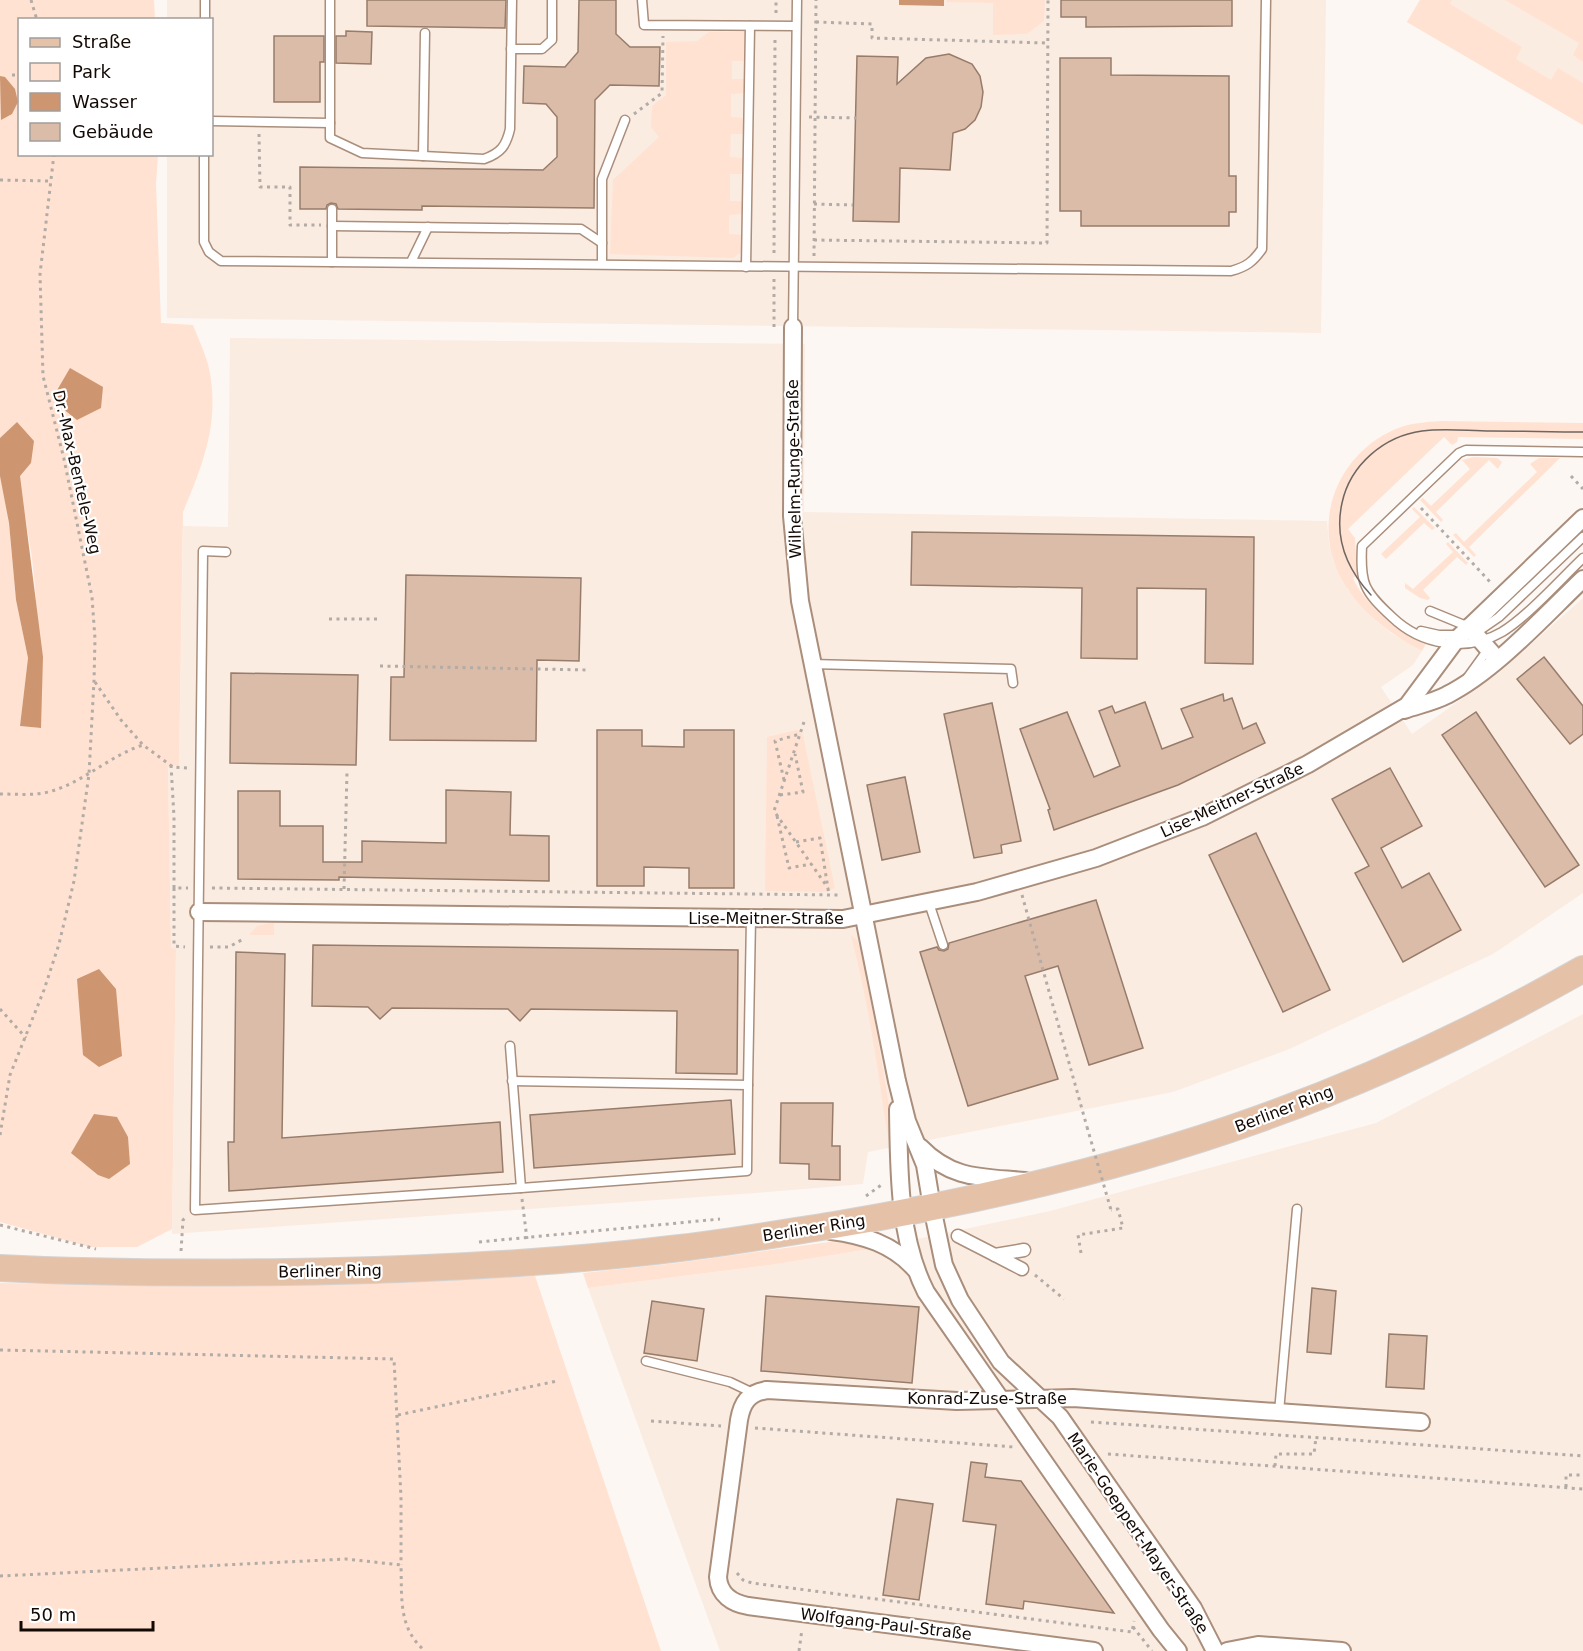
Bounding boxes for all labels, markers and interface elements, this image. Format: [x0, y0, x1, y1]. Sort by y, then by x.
legend [18, 18, 213, 156]
text: Straße [72, 31, 131, 52]
text: Park [72, 61, 111, 82]
text: Wasser [72, 91, 138, 112]
text: Gebäude [72, 121, 153, 142]
street label: Wilhelm-Runge-Straße [783, 379, 805, 559]
street label: Dr.-Max-Bentele-Weg [49, 388, 105, 556]
street label: Lise-Meitner-Straße [1157, 758, 1307, 842]
street label: Lise-Meitner-Straße [688, 909, 844, 928]
street label: Berliner Ring [1232, 1082, 1336, 1136]
street label: Berliner Ring [761, 1210, 867, 1246]
street label: Berliner Ring [278, 1261, 382, 1281]
street label: Konrad-Zuse-Straße [907, 1389, 1067, 1408]
street label: Marie-Goeppert-Mayer-Straße [1063, 1429, 1213, 1637]
scale bar [21, 1594, 153, 1632]
text: 50 m [30, 1604, 76, 1625]
street label: Wolfgang-Paul-Straße [799, 1604, 973, 1644]

